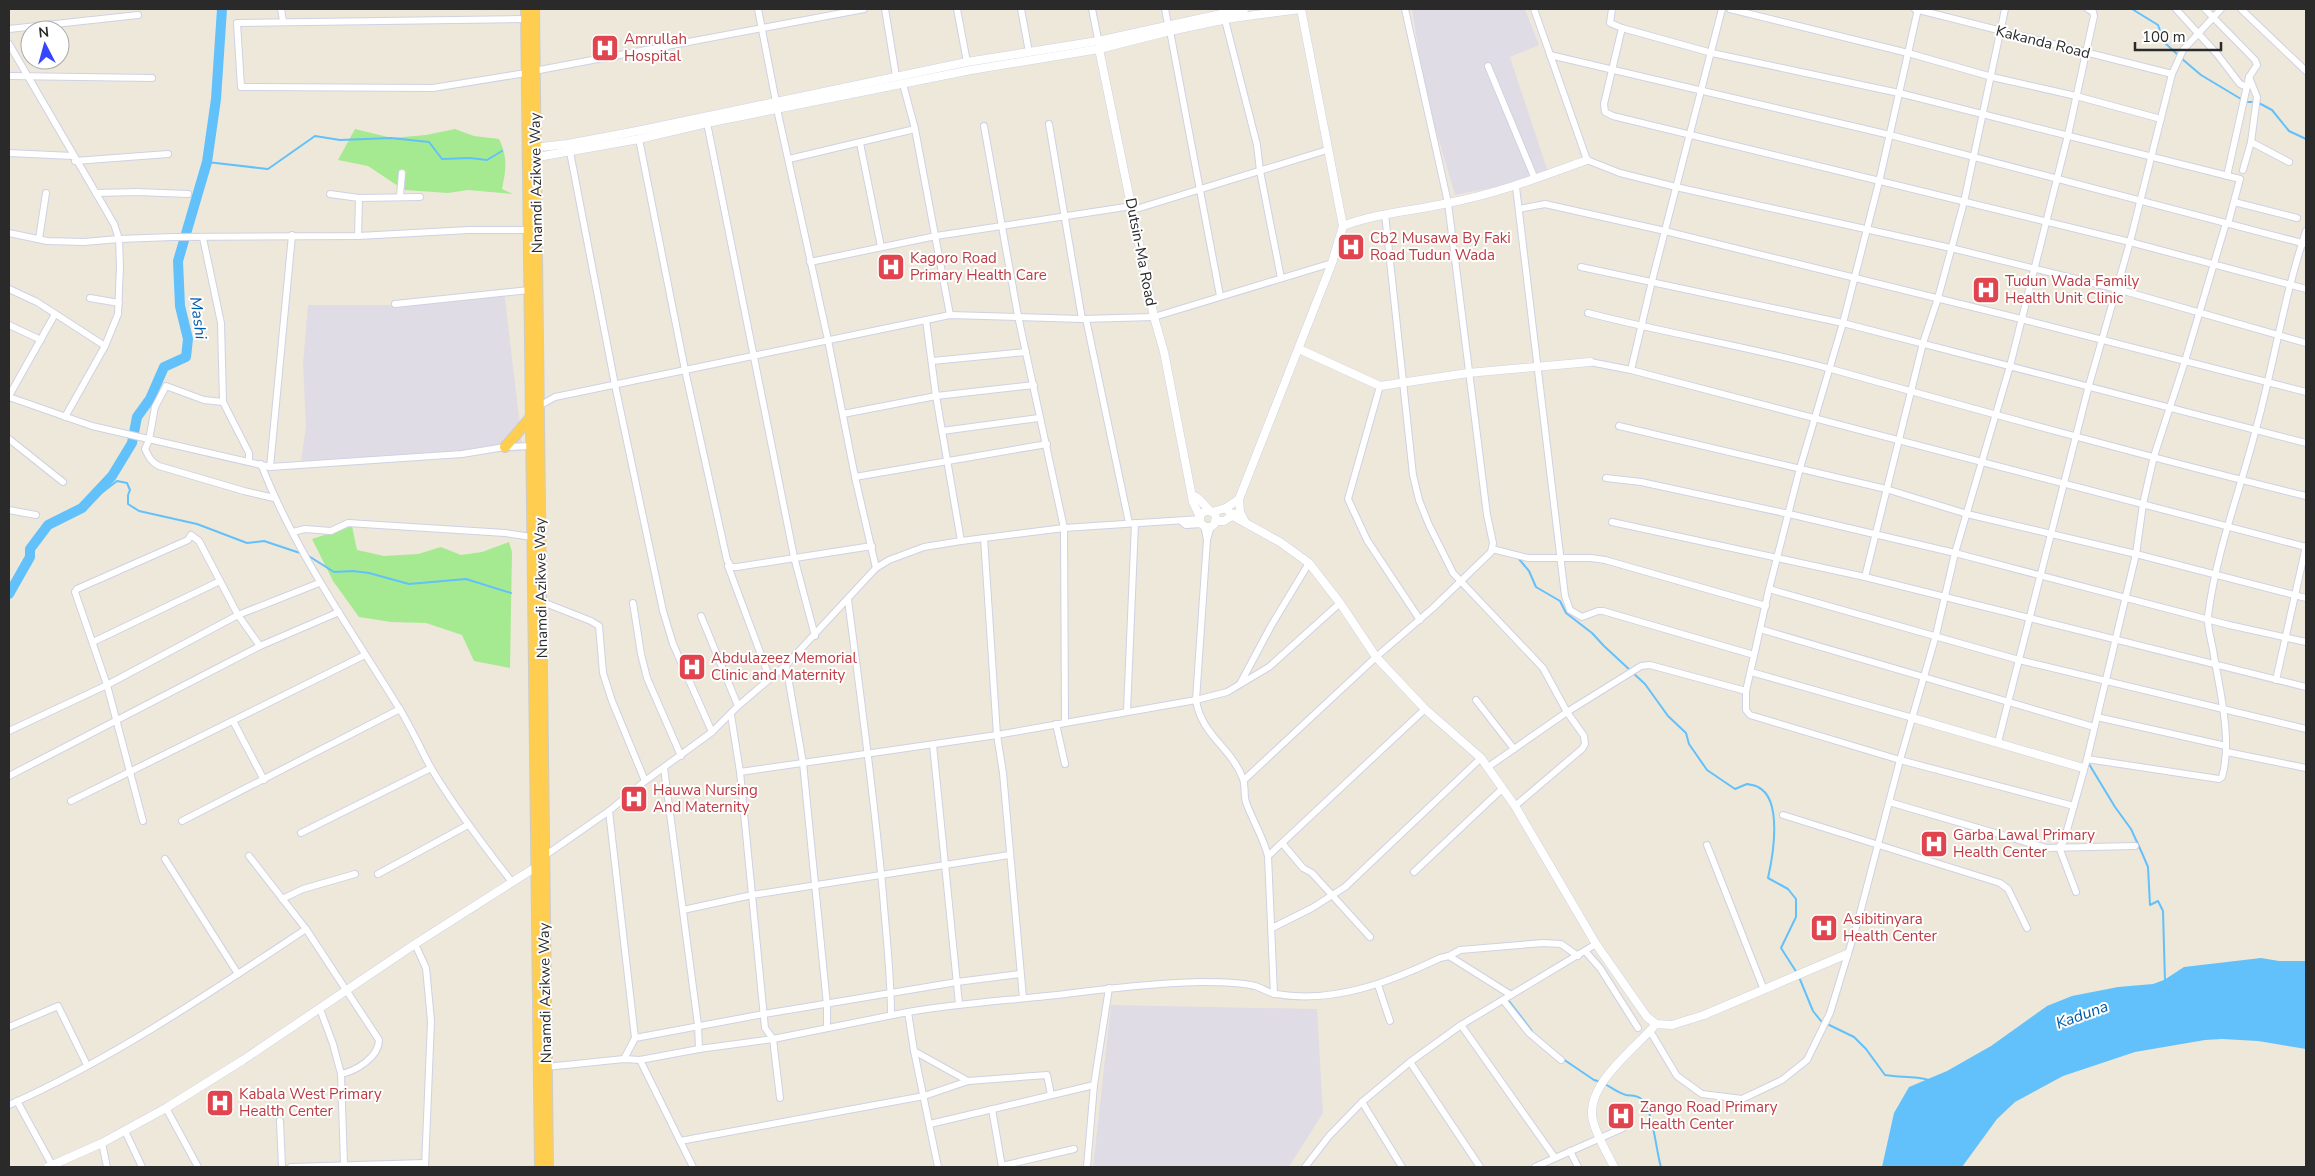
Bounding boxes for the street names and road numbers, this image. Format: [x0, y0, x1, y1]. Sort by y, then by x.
street label: Kakanda Road [1994, 21, 2092, 63]
street label: Nnamdi Azikwe Way [525, 112, 547, 254]
street label: Dutsin-Ma Road [1121, 196, 1161, 308]
street label: Nnamdi Azikwe Way [530, 517, 552, 659]
street label: Nnamdi Azikwe Way [534, 922, 556, 1064]

